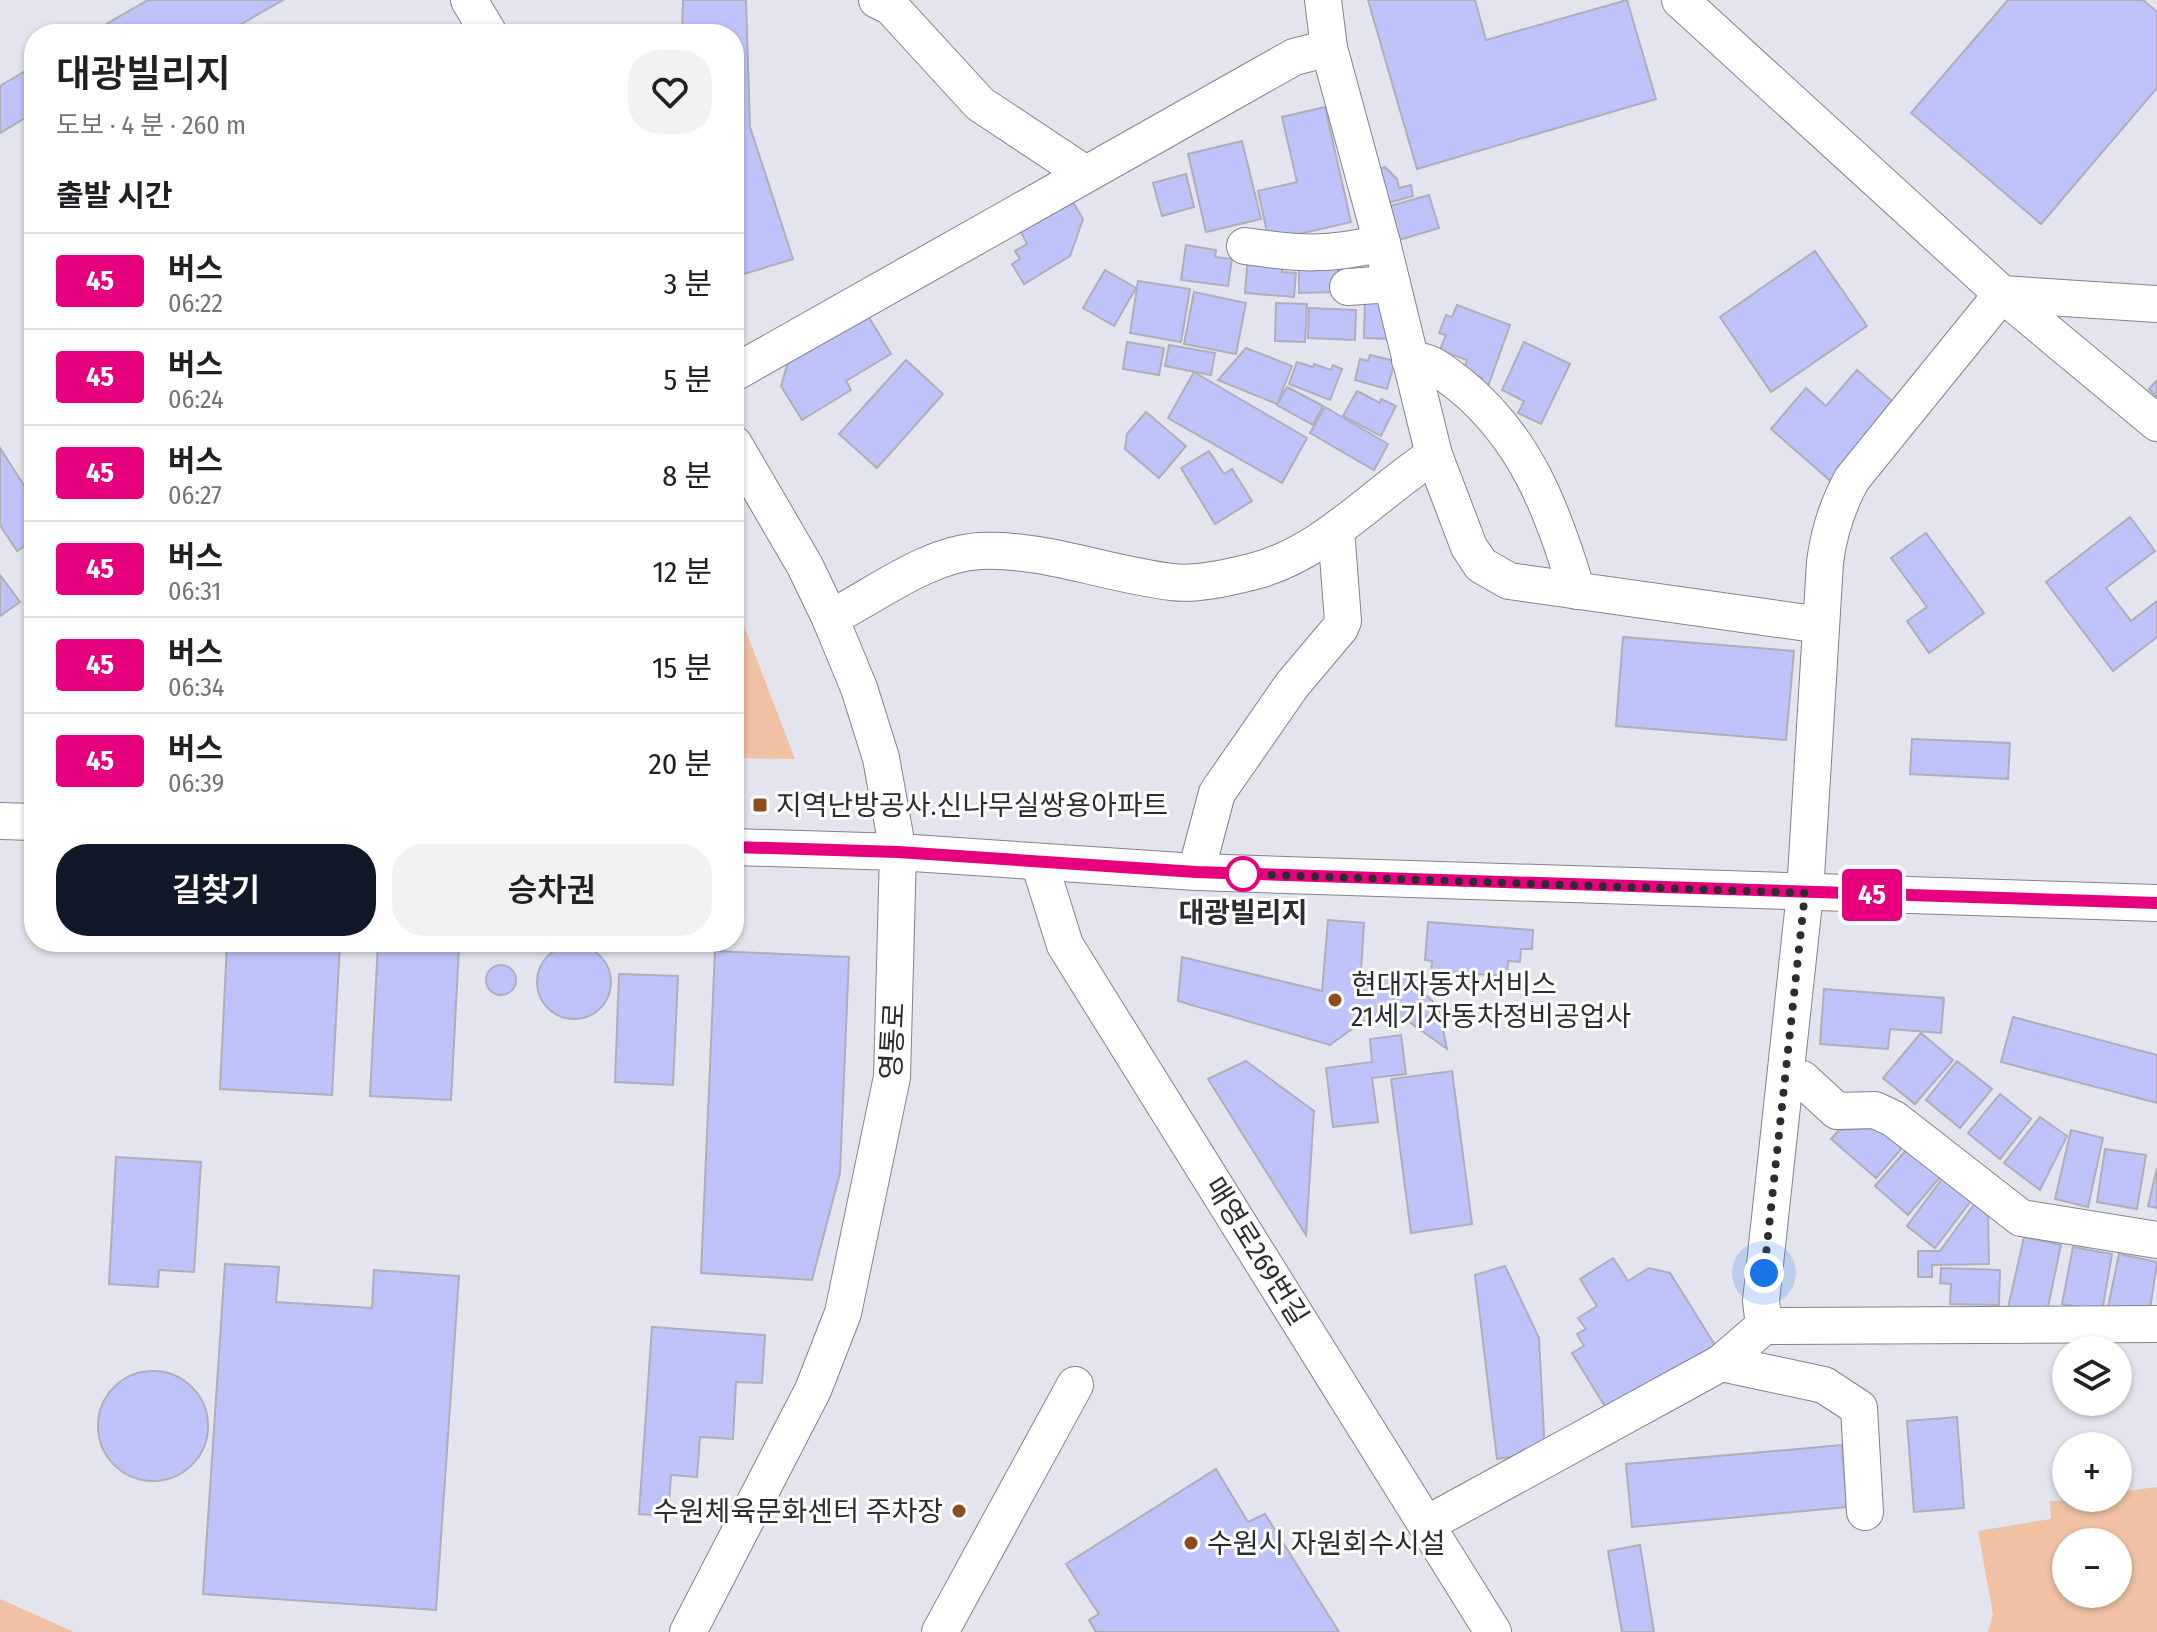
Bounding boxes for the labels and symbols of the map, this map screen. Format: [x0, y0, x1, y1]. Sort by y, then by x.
place label: 지역난방공사.신나무실쌍용아파트 [776, 789, 1168, 822]
marker: 지역난방공사.신나무실쌍용아파트 [751, 796, 769, 814]
marker: 대광빌리지 [1226, 857, 1260, 891]
line badge: 45 [1836, 869, 1908, 921]
place label: 대광빌리지 [1179, 896, 1307, 929]
place label: 현대자동차서비스 21세기자동차정비공업사 [1351, 968, 1631, 1033]
marker: 현대자동차서비스 21세기자동차정비공업사 [1326, 991, 1344, 1009]
street label: 영통로 [874, 1002, 911, 1080]
street label: 매영로269번길 [1198, 1171, 1315, 1331]
your location [1744, 1253, 1784, 1293]
place label: 수원체육문화센터 주차장 [653, 1495, 943, 1528]
marker: 수원체육문화센터 주차장 [950, 1502, 968, 1520]
place label: 수원시 자원회수시설 [1207, 1527, 1445, 1560]
marker: 수원시 자원회수시설 [1182, 1534, 1200, 1552]

